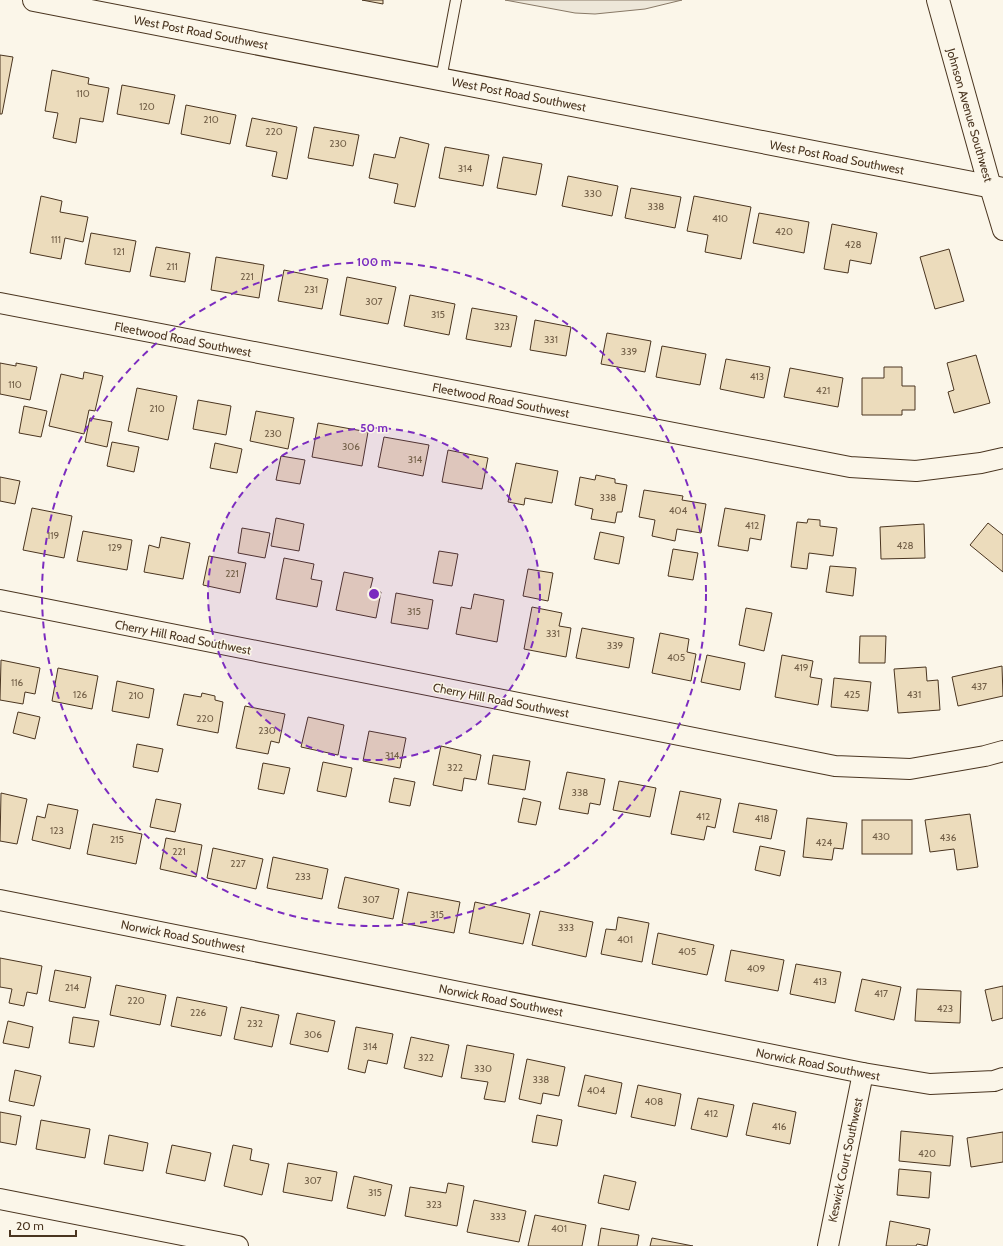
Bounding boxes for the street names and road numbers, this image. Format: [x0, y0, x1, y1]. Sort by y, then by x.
street label: West Post Road Southwest [133, 12, 269, 52]
street label: Johnson Avenue Southwest [943, 45, 996, 184]
street label: West Post Road Southwest [451, 74, 587, 114]
street label: West Post Road Southwest [769, 137, 905, 177]
street label: Fleetwood Road Southwest [113, 318, 253, 360]
street label: Fleetwood Road Southwest [431, 379, 571, 421]
street label: Cherry Hill Road Southwest [114, 616, 252, 658]
street label: Cherry Hill Road Southwest [432, 679, 570, 721]
street label: Norwick Road Southwest [120, 917, 246, 955]
street label: Norwick Road Southwest [438, 981, 564, 1019]
street label: Norwick Road Southwest [755, 1045, 881, 1083]
street label: Keswick Court Southwest [824, 1096, 866, 1224]

